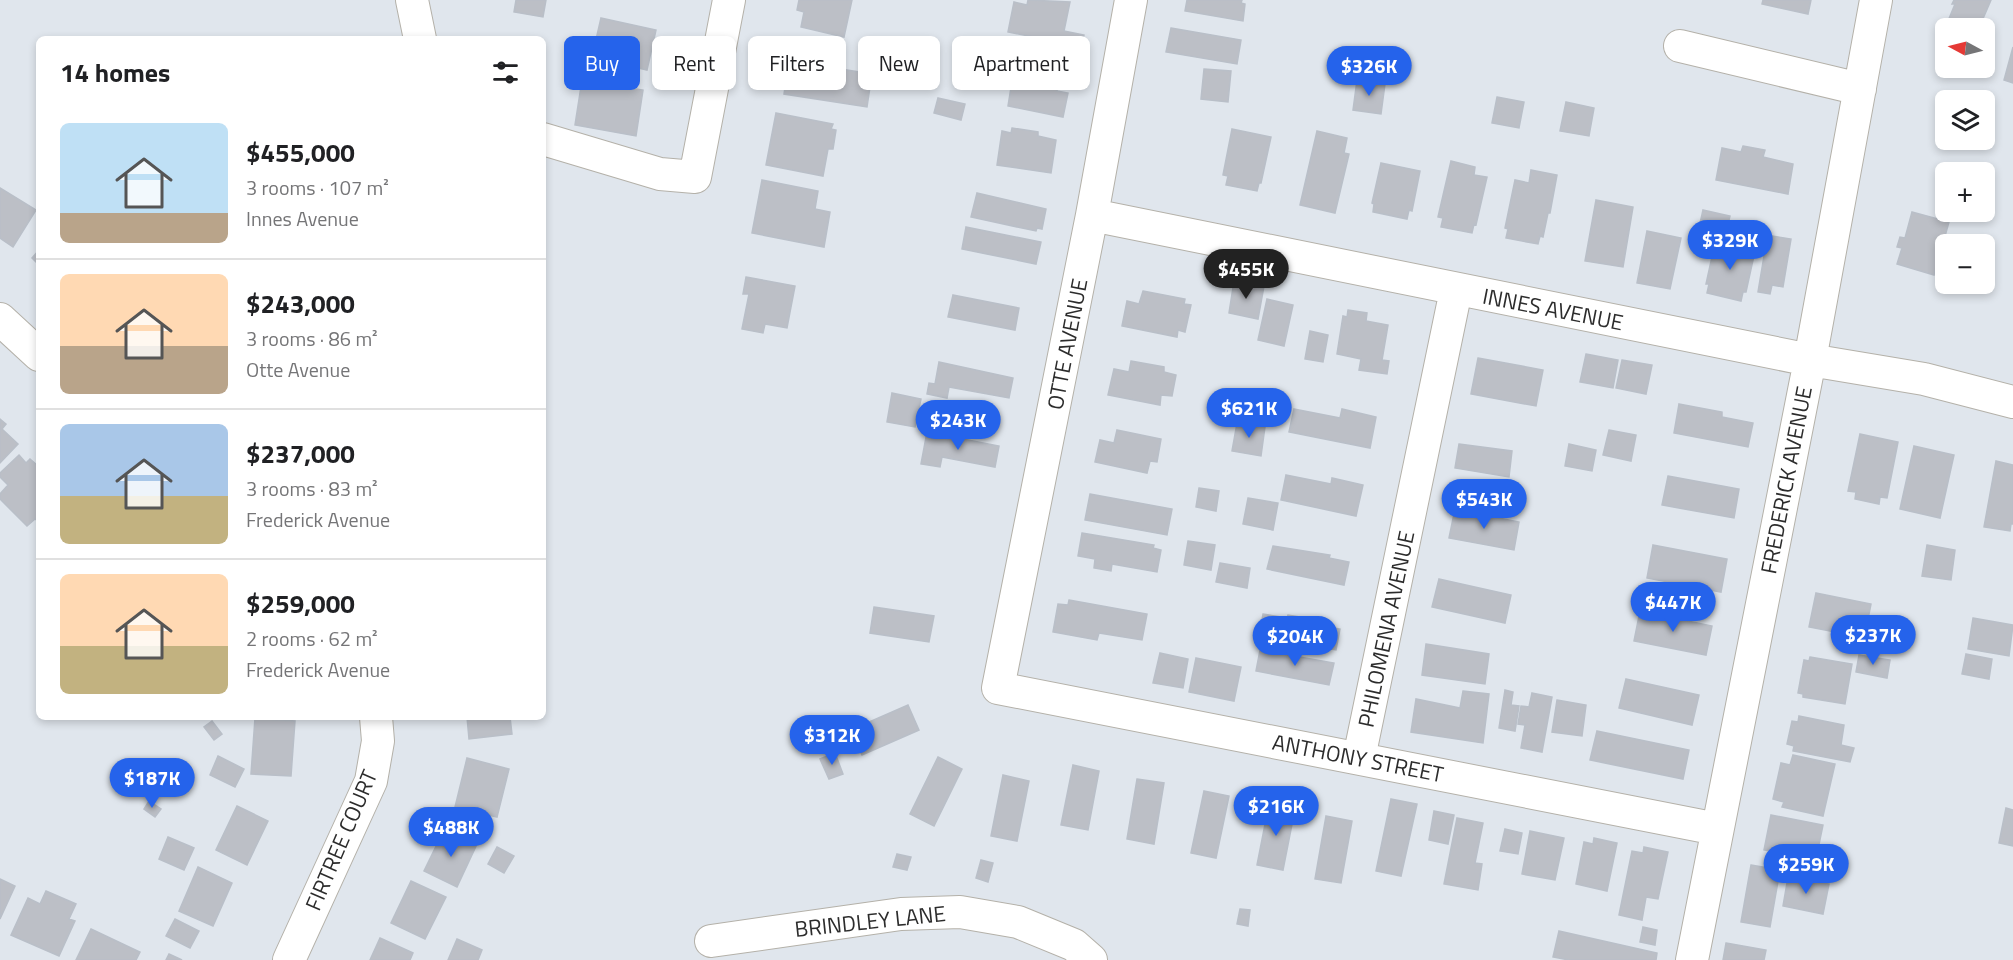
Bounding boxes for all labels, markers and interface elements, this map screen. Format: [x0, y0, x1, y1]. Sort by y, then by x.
north arrow [1935, 18, 1995, 78]
map controls [1935, 18, 1995, 294]
chip: Buy [564, 36, 640, 90]
chip: Rent [652, 36, 736, 90]
chip: Filters [748, 36, 846, 90]
chip: New [858, 36, 940, 90]
chip: Apartment [952, 36, 1090, 90]
pin: $326K [1327, 46, 1411, 97]
text: $326K [1341, 50, 1397, 81]
text: 14 homes [60, 53, 170, 92]
icon: filters [489, 56, 522, 89]
button: layers [1935, 90, 1995, 150]
text: $455,000 [246, 133, 355, 172]
icon: home [108, 147, 180, 219]
button: + [1935, 162, 1995, 222]
text: 3 rooms · 107 m² [246, 172, 389, 203]
text: Innes Avenue [246, 203, 359, 234]
pin: $329K [1688, 220, 1772, 271]
text: $329K [1702, 224, 1758, 255]
button: − [1935, 234, 1995, 294]
pin: $455K [1204, 249, 1288, 300]
text: $455K [1218, 253, 1274, 284]
street label: OTTE AVENUE [1038, 276, 1096, 412]
street label: INNES AVENUE [1480, 279, 1626, 339]
text: $243,000 [246, 284, 355, 323]
icon: home [108, 298, 180, 370]
text: 3 rooms · 86 m² [246, 323, 378, 354]
text: Otte Avenue [246, 354, 350, 385]
street label: FREDERICK AVENUE [1751, 383, 1821, 577]
pin: $621K [1207, 388, 1291, 439]
text: $621K [1221, 392, 1277, 423]
pin: $243K [916, 400, 1000, 451]
text: $243K [930, 404, 986, 435]
text: $237,000 [246, 434, 355, 473]
icon: home [108, 448, 180, 520]
text: 3 rooms · 83 m² [246, 473, 378, 504]
pin: $543K [1442, 479, 1526, 530]
text: $543K [1456, 483, 1512, 514]
text: Frederick Avenue [246, 504, 390, 535]
street label: PHILOMENA AVENUE [1349, 528, 1423, 730]
pin: $447K [1631, 582, 1715, 633]
text: $259,000 [246, 584, 355, 623]
text: $447K [1645, 586, 1701, 617]
icon: home [108, 598, 180, 670]
pin: $237K [1831, 615, 1915, 666]
pin: $204K [1253, 616, 1337, 667]
text: $237K [1845, 619, 1901, 650]
text: $204K [1267, 620, 1323, 651]
text: 2 rooms · 62 m² [246, 623, 378, 654]
text: Frederick Avenue [246, 654, 390, 685]
pin: $312K [790, 715, 874, 766]
text: $312K [804, 719, 860, 750]
street label: ANTHONY STREET [1270, 725, 1447, 791]
pin: $187K [110, 758, 194, 809]
text: $187K [124, 762, 180, 793]
street label: FIRTREE COURT [296, 764, 386, 916]
pin: $216K [1234, 786, 1318, 837]
text: $216K [1248, 790, 1304, 821]
pin: $488K [409, 807, 493, 858]
text: $488K [423, 811, 479, 842]
pin: $259K [1764, 844, 1848, 895]
text: $259K [1778, 848, 1834, 879]
street label: BRINDLEY LANE [793, 896, 947, 946]

